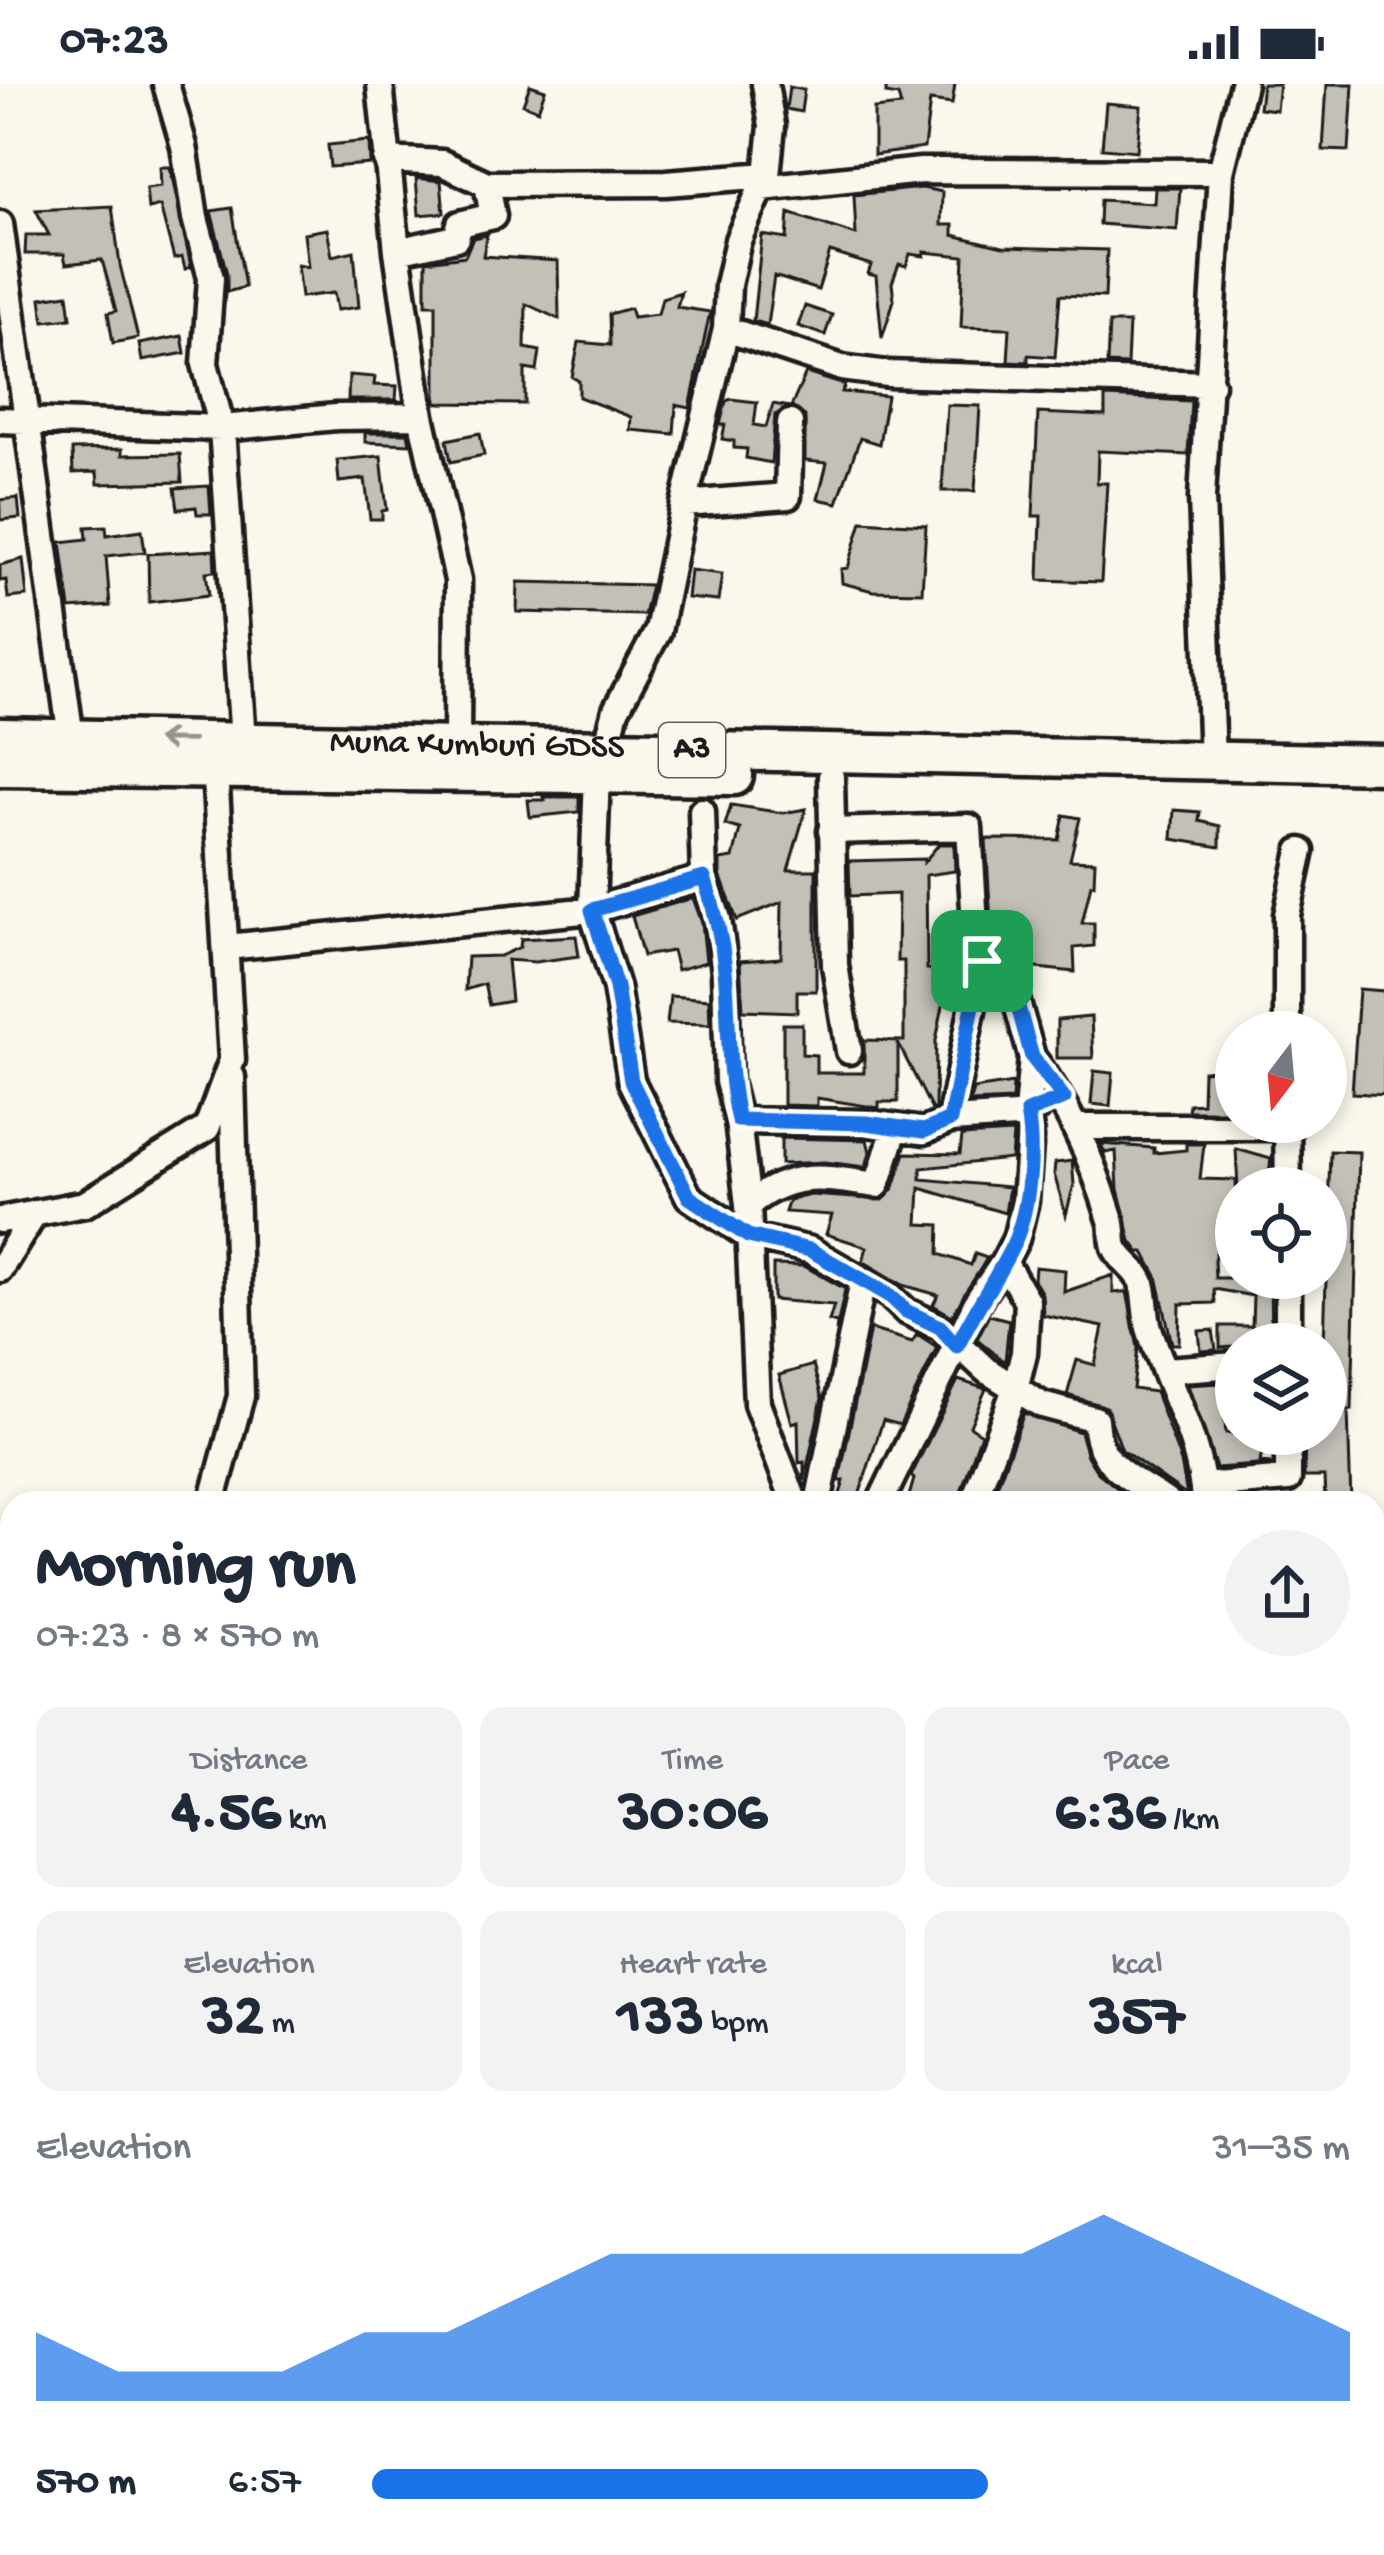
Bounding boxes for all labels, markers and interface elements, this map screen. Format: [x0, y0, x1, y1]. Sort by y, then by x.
text: 07:23 [60, 16, 169, 69]
street label: Muna Kumburi GDSS [329, 722, 625, 771]
road number: A3 [659, 723, 725, 777]
one-way arrow [156, 728, 195, 751]
pin [931, 910, 1033, 1012]
icon: arrive [949, 928, 1015, 994]
north arrow [1215, 1011, 1347, 1143]
map controls [1215, 1011, 1347, 1455]
button: locate [1215, 1167, 1347, 1299]
button: layers [1215, 1323, 1347, 1455]
button: share [1224, 1530, 1350, 1656]
text: Morning run [36, 1531, 355, 1609]
text: 07:23 · 8 × 570 m [36, 1615, 319, 1661]
text: Distance [191, 1743, 307, 1781]
text: Time [663, 1743, 723, 1781]
text: Pace [1105, 1743, 1169, 1781]
text: 4.56 [171, 1781, 281, 1851]
text: 30:06 [619, 1781, 767, 1851]
text: 6:36 [1055, 1781, 1165, 1851]
text: km [281, 1802, 327, 1840]
text: /km [1165, 1802, 1219, 1840]
text: Elevation [183, 1947, 315, 1985]
text: Heart rate [619, 1947, 767, 1985]
text: kcal [1111, 1947, 1163, 1985]
text: 32 [203, 1985, 264, 2055]
text: 133 [617, 1985, 704, 2055]
text: 357 [1090, 1985, 1184, 2055]
text: m [264, 2006, 295, 2044]
text: bpm [704, 2006, 769, 2044]
text: Elevation [36, 2127, 191, 2173]
text: 31–35 m [1212, 2127, 1350, 2173]
text: 570 m [36, 2461, 136, 2507]
text: 6:57 [228, 2461, 301, 2507]

